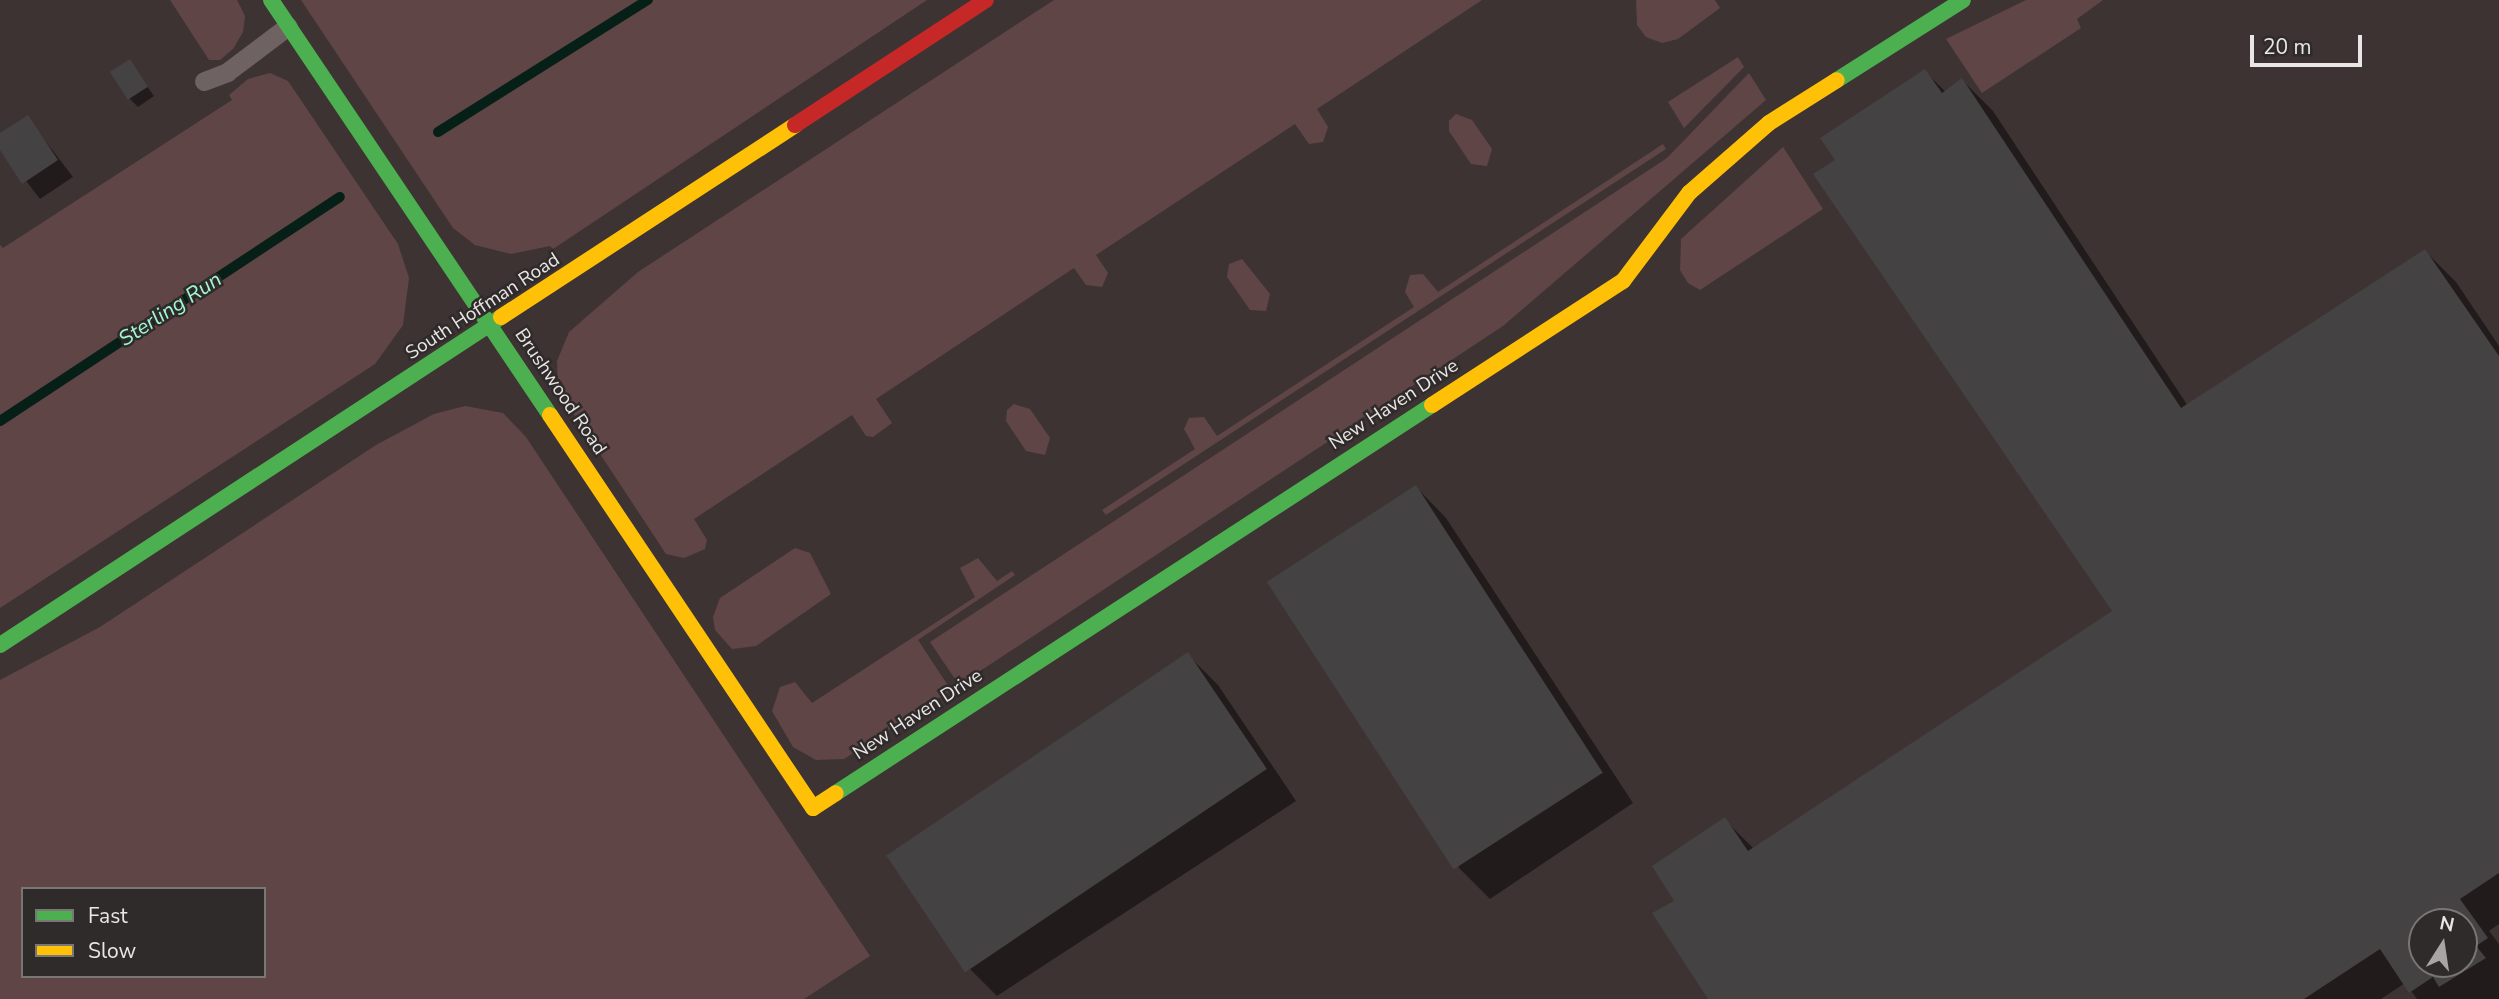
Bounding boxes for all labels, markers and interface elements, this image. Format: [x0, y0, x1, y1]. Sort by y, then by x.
scale bar [2254, 21, 2366, 65]
text: 20 m [2263, 33, 2312, 61]
street label: South Hoffman Road [402, 249, 564, 365]
water label: Sterling Run [114, 266, 226, 352]
street label: Brushwood Road [509, 325, 611, 459]
street label: New Haven Drive [1325, 355, 1463, 455]
street label: New Haven Drive [849, 665, 987, 765]
legend [21, 887, 266, 978]
text: Fast [88, 902, 128, 930]
north arrow [2408, 908, 2478, 978]
text: N [2437, 910, 2457, 939]
text: Slow [88, 937, 136, 965]

